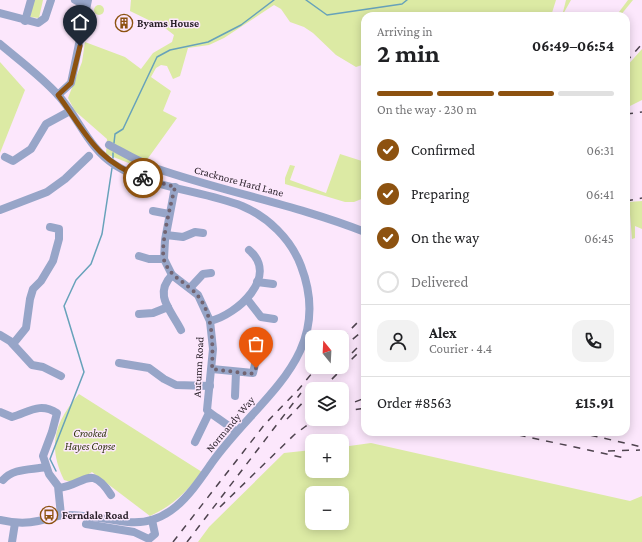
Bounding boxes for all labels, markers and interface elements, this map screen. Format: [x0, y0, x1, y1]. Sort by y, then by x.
pin [63, 5, 97, 46]
icon: home [69, 11, 91, 33]
building icon: Byams House [114, 13, 134, 33]
place label: Byams House [137, 17, 199, 29]
text: Arriving in [377, 24, 433, 39]
text: 06:49–06:54 [532, 38, 614, 54]
text: 2 min [377, 39, 440, 68]
text: On the way · 230 m [377, 102, 477, 117]
icon: check [377, 139, 399, 161]
text: Confirmed [411, 142, 475, 158]
text: 06:31 [587, 143, 614, 158]
courier [123, 158, 163, 198]
street label: Cracknore Hard Lane [193, 163, 285, 199]
icon: bike [132, 167, 154, 189]
icon: check [377, 183, 399, 205]
text: Preparing [411, 186, 470, 202]
text: 06:41 [586, 187, 614, 202]
icon: check [377, 227, 399, 249]
text: On the way [411, 230, 479, 246]
text: 06:45 [584, 231, 614, 246]
text: Delivered [411, 274, 468, 290]
button: person [377, 320, 419, 362]
button: phone [572, 320, 614, 362]
text: Alex [429, 325, 457, 341]
pin [239, 327, 273, 368]
north arrow [305, 330, 349, 374]
map controls [305, 330, 349, 530]
icon: bag [245, 333, 267, 355]
street label: Autumn Road [190, 336, 206, 398]
text: Courier · 4.4 [429, 341, 492, 356]
button: layers [305, 382, 349, 426]
street label: Normandy Way [203, 393, 258, 455]
text: Order #8563 [377, 395, 452, 411]
text: £15.91 [575, 395, 614, 411]
park label: Crooked Hayes Copse [65, 427, 116, 453]
button: + [305, 434, 349, 478]
button: − [305, 486, 349, 530]
bus stop icon: Ferndale Road [39, 505, 59, 525]
place label: Ferndale Road [62, 509, 129, 521]

